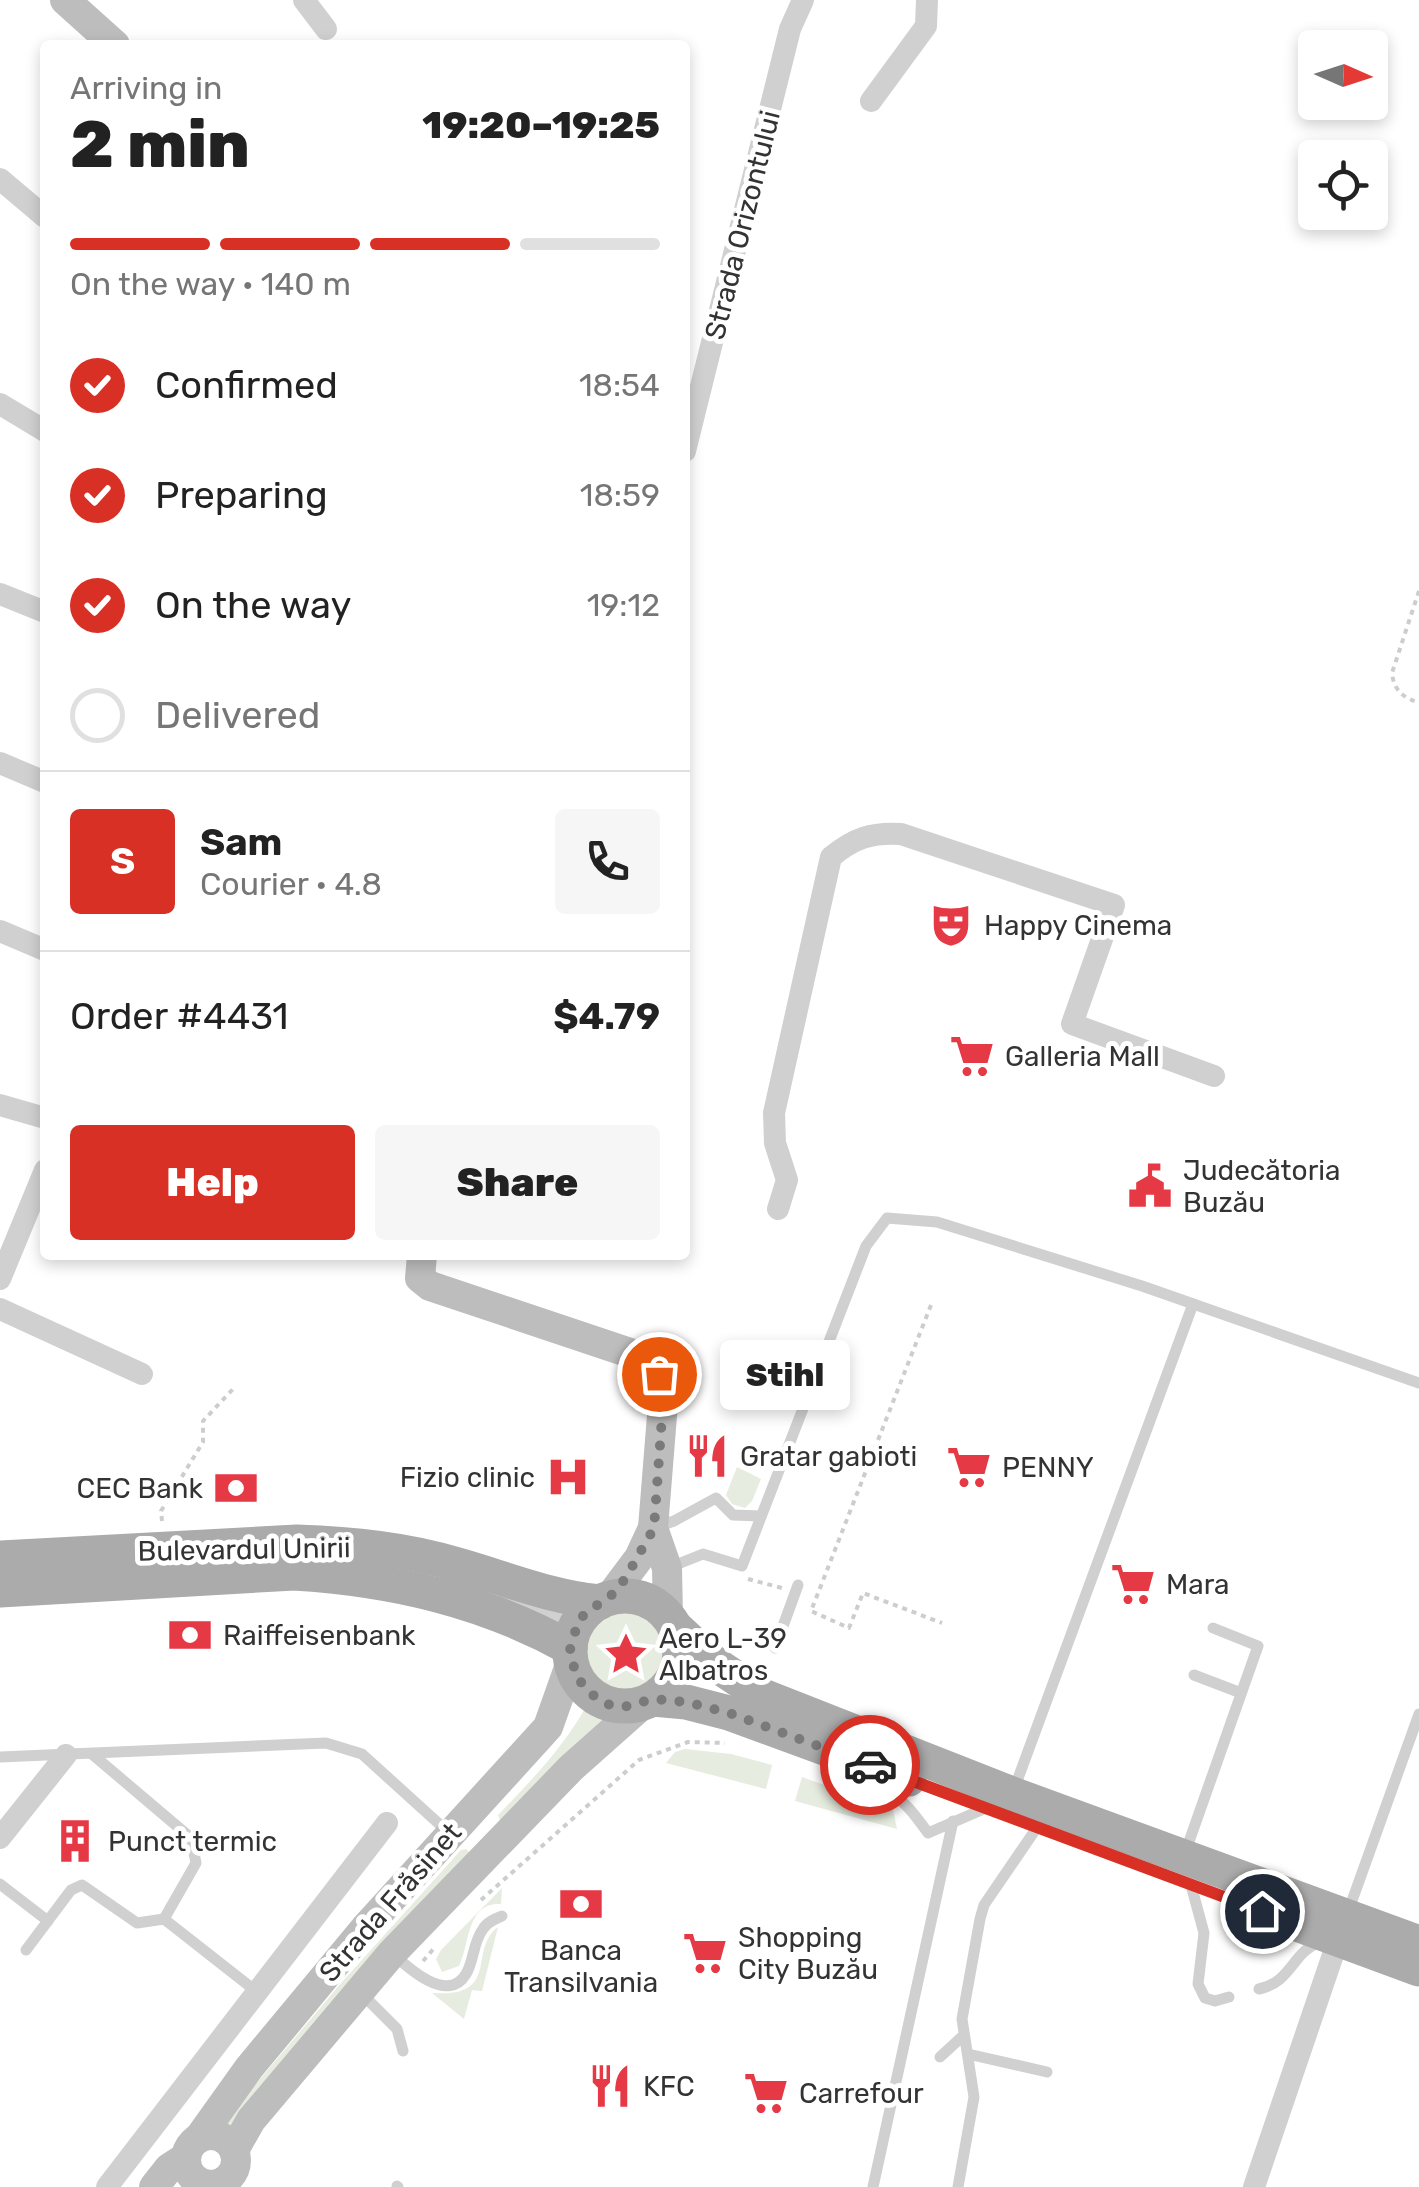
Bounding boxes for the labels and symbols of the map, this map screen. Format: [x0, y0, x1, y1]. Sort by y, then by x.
north arrow [1298, 30, 1388, 120]
street label: Strada Orizontului [698, 107, 787, 343]
theatre icon: Happy Cinema [927, 901, 975, 949]
place label: Happy Cinema [984, 909, 1172, 942]
supermarket icon: Galleria Mall [948, 1032, 996, 1080]
place label: Galleria Mall [1005, 1040, 1160, 1073]
place label: Judecătoria Buzău [1183, 1154, 1341, 1219]
public building icon: Judecătoria Buzău [1126, 1162, 1174, 1210]
pin [617, 1332, 702, 1417]
callout: Stihl [719, 1339, 849, 1409]
restaurant icon: Gratar gabioti [683, 1432, 731, 1480]
place label: Gratar gabioti [740, 1440, 917, 1473]
supermarket icon: PENNY [945, 1443, 993, 1491]
place label: PENNY [1002, 1451, 1094, 1484]
hospital icon: Fizio clinic [544, 1453, 592, 1501]
place label: Fizio clinic [400, 1461, 535, 1494]
bank icon: CEC Bank [212, 1464, 260, 1512]
place label: CEC Bank [76, 1472, 204, 1505]
street label: Bulevardul Unirii [137, 1531, 351, 1568]
supermarket icon: Mara [1109, 1560, 1157, 1608]
place label: Mara [1166, 1568, 1230, 1601]
bank icon: Raiffeisenbank [166, 1611, 214, 1659]
place label: Raiffeisenbank [223, 1619, 416, 1652]
place label: Aero L-39 Albatros [659, 1622, 787, 1687]
place icon: Aero L-39 Albatros [602, 1630, 650, 1678]
courier [820, 1715, 920, 1815]
street label: Strada Frăsinet [312, 1816, 468, 1988]
building icon: Punct termic [51, 1817, 99, 1865]
place label: Punct termic [108, 1825, 277, 1858]
pin [1220, 1869, 1305, 1954]
bank icon: Banca Transilvania [557, 1880, 605, 1928]
place label: Shopping City Buzău [738, 1921, 878, 1986]
supermarket icon: Shopping City Buzău [681, 1929, 729, 1977]
place label: Banca Transilvania [504, 1934, 658, 1999]
restaurant icon: KFC [586, 2062, 634, 2110]
supermarket icon: Carrefour [742, 2069, 790, 2117]
place label: KFC [643, 2070, 695, 2103]
place label: Carrefour [799, 2077, 924, 2110]

